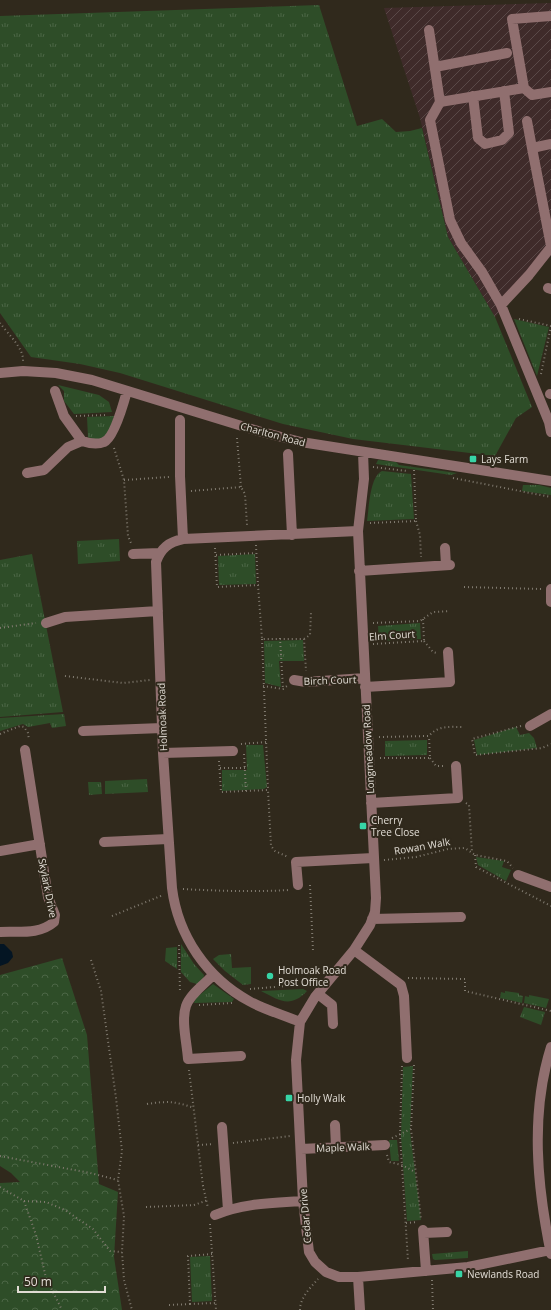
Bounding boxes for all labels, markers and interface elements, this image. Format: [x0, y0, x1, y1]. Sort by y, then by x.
street label: Charlton Road [239, 419, 307, 449]
place label: Lays Farm [481, 452, 528, 466]
marker: Lays Farm [468, 454, 478, 464]
street label: Elm Court [369, 626, 416, 644]
street label: Birch Court [303, 672, 357, 688]
street label: Holmoak Road [154, 683, 170, 751]
street label: Longmeadow Road [359, 704, 377, 794]
place label: Cherry Tree Close [371, 813, 420, 839]
marker: Cherry Tree Close [358, 821, 368, 831]
street label: Rowan Walk [393, 834, 452, 858]
street label: Skylark Drive [35, 857, 61, 919]
place label: Holmoak Road Post Office [278, 963, 346, 989]
marker: Holmoak Road Post Office [265, 971, 275, 981]
place label: Holly Walk [297, 1091, 346, 1105]
marker: Holly Walk [284, 1093, 294, 1103]
street label: Maple Walk [316, 1139, 371, 1155]
street label: Cedar Drive [296, 1188, 314, 1244]
place label: Newlands Road [467, 1267, 539, 1281]
scale bar [18, 1268, 105, 1294]
marker: Newlands Road [454, 1269, 464, 1279]
text: 50 m [24, 1273, 52, 1290]

